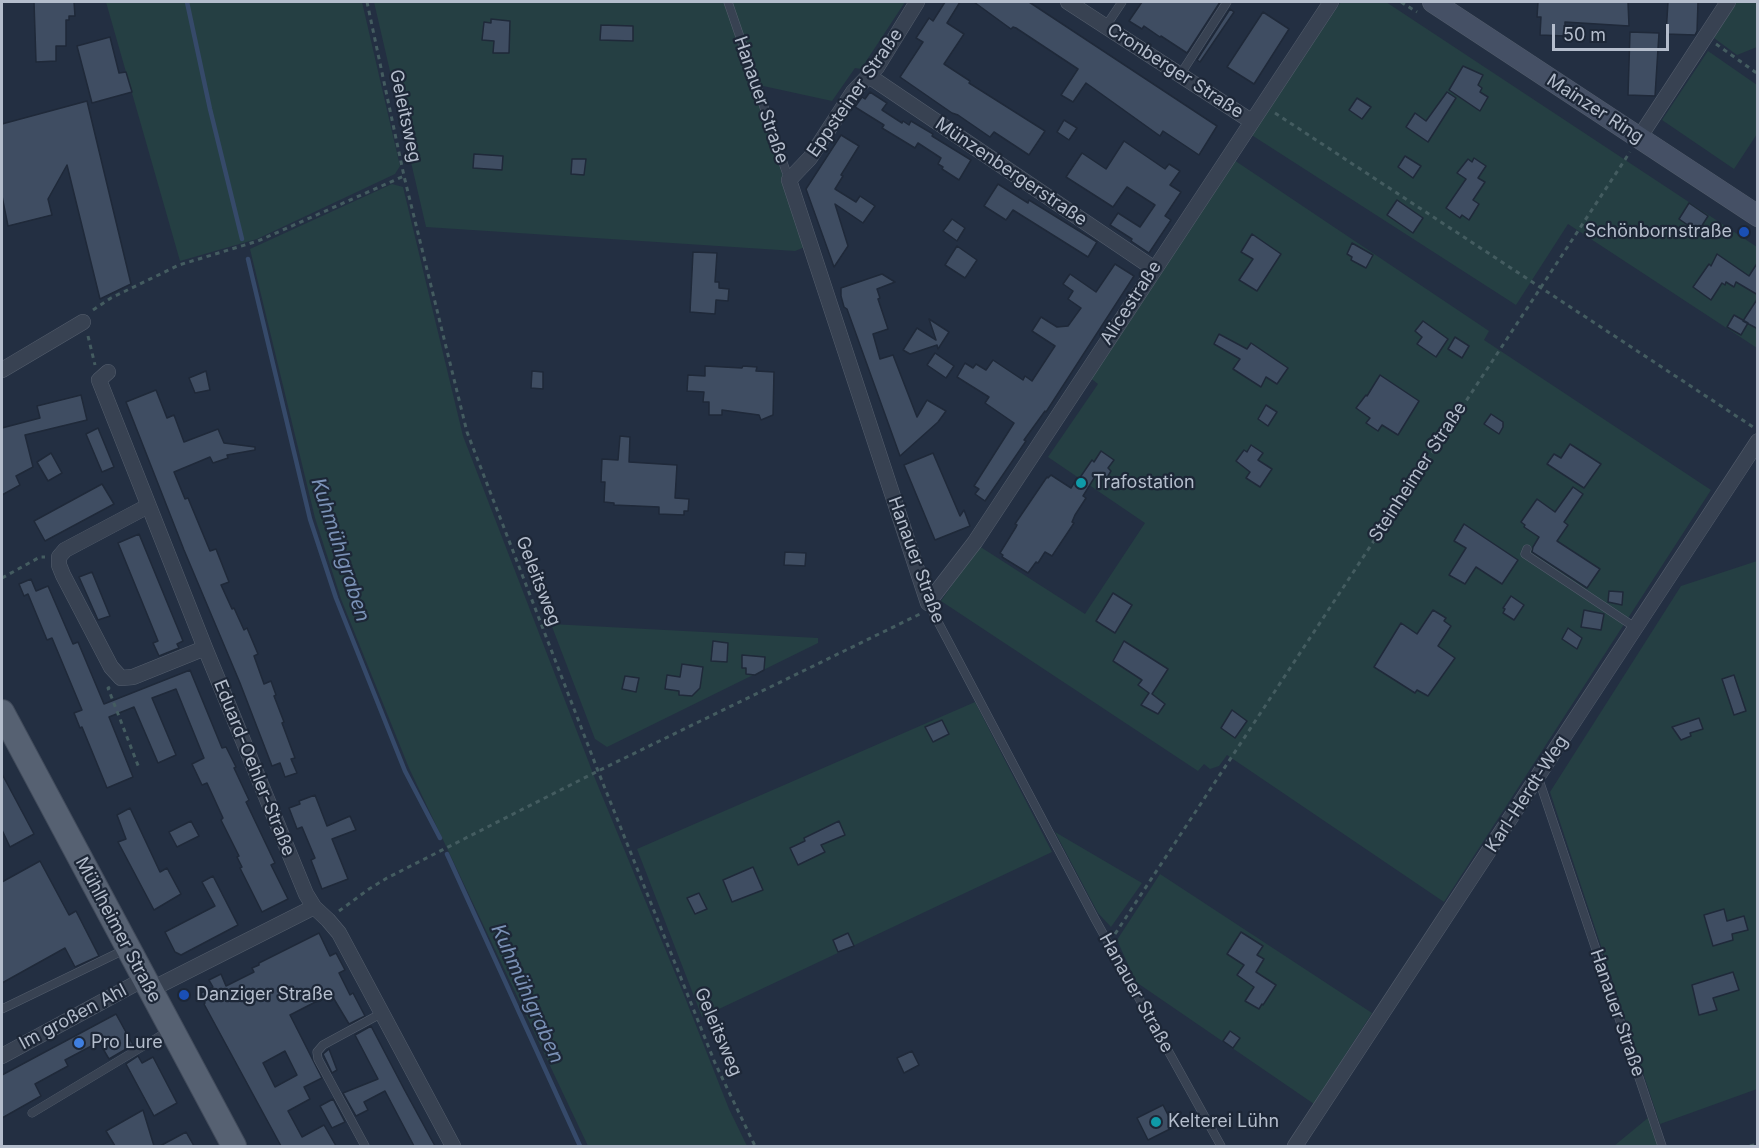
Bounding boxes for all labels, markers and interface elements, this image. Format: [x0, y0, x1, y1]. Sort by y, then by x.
scale bar [1555, 12, 1672, 50]
street label: Cronberger Straße [1103, 19, 1247, 123]
text: 50 m [1563, 24, 1606, 45]
street label: Eppsteiner Straße [803, 25, 907, 161]
street label: Hanauer Straße [729, 34, 793, 166]
street label: Geleitsweg [385, 68, 425, 164]
street label: Mainzer Ring [1543, 70, 1647, 148]
street label: Münzenbergerstraße [931, 113, 1091, 231]
place label: Schönbornstraße [1585, 221, 1732, 243]
marker: Schönbornstraße [1737, 225, 1751, 239]
street label: Alicestraße [1096, 257, 1166, 349]
street label: Steinheimer Straße [1365, 398, 1471, 546]
place label: Trafostation [1093, 472, 1195, 494]
water label: Kuhmühlgraben [305, 475, 375, 625]
marker: Trafostation [1074, 476, 1088, 490]
street label: Hanauer Straße [883, 494, 949, 626]
street label: Geleitsweg [511, 533, 565, 629]
street label: Eduard-Oehler-Straße [209, 677, 299, 859]
street label: Karl-Herdt-Weg [1481, 732, 1573, 856]
street label: Mühlheimer Straße [71, 854, 165, 1006]
water label: Kuhmühlgraben [486, 921, 568, 1067]
street label: Hanauer Straße [1094, 930, 1178, 1056]
street label: Hanauer Straße [1585, 947, 1649, 1079]
street label: Im großen Ahl [16, 980, 130, 1054]
place label: Danziger Straße [196, 984, 333, 1006]
street label: Geleitsweg [690, 984, 746, 1080]
marker: Danziger Straße [177, 988, 191, 1002]
place label: Pro Lure [91, 1032, 163, 1054]
marker: Pro Lure [72, 1036, 86, 1050]
place label: Kelterei Lühn [1168, 1111, 1279, 1133]
marker: Kelterei Lühn [1149, 1115, 1163, 1129]

